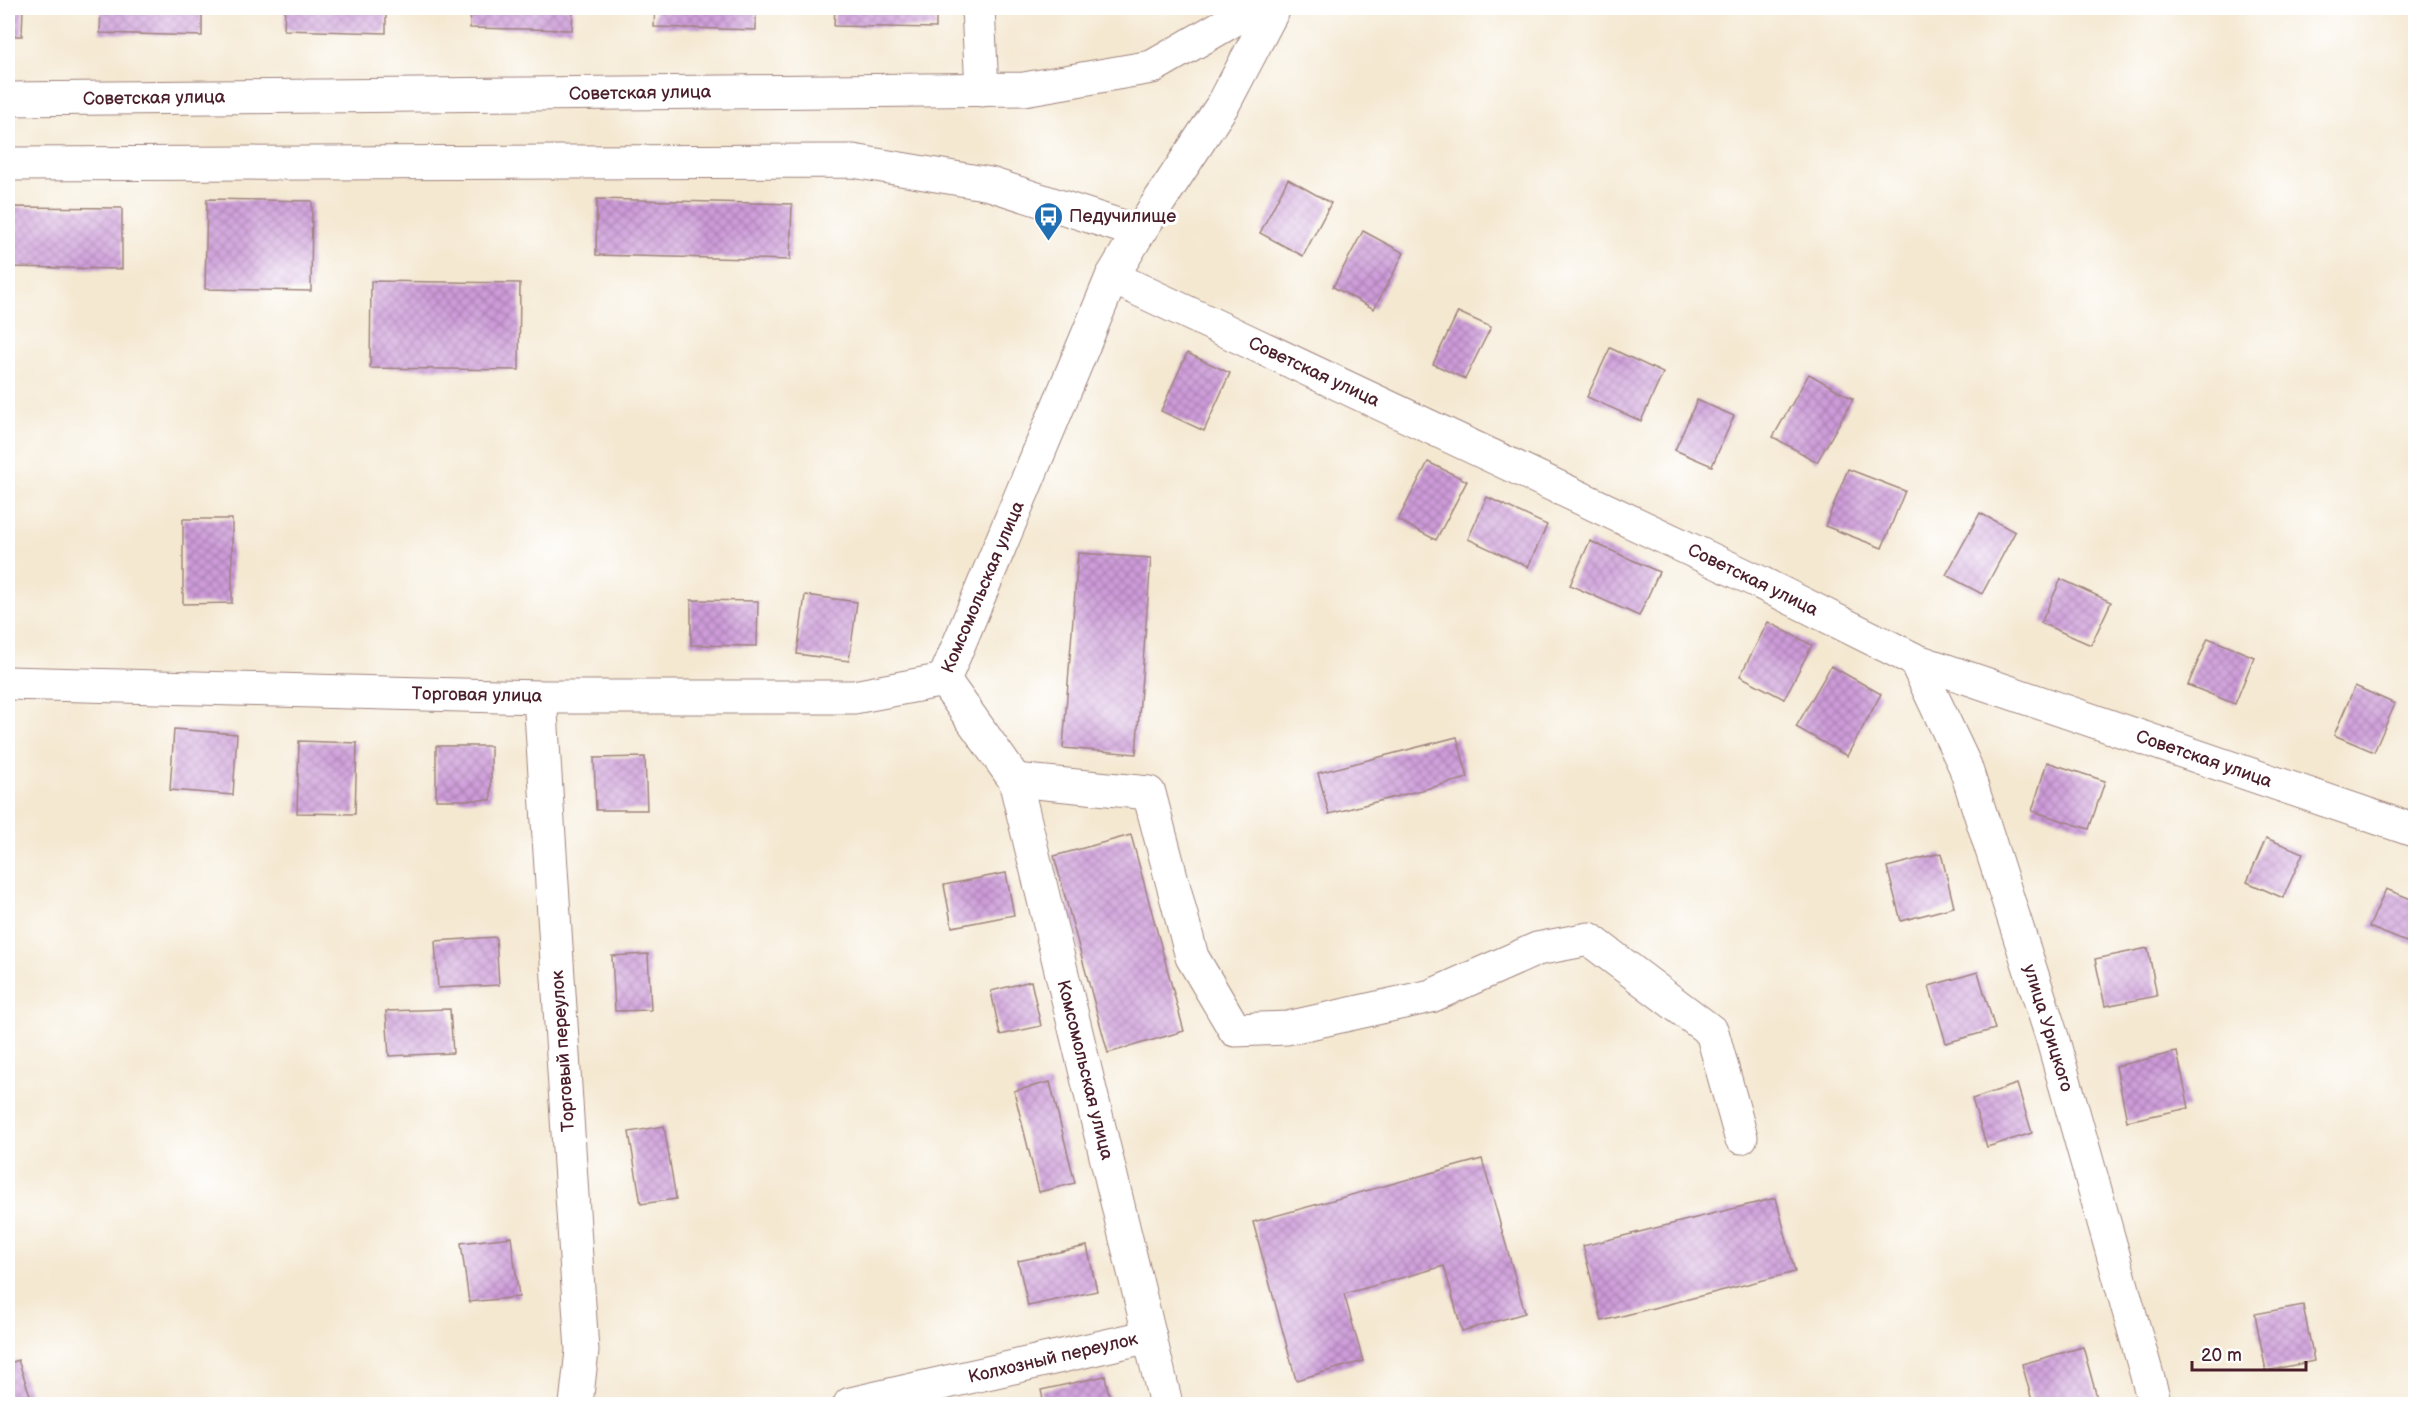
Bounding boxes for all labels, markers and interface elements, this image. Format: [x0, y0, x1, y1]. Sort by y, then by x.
street label: Советская улица [569, 81, 712, 105]
street label: Советская улица [83, 86, 226, 110]
bus stop icon: Педучилище [1032, 200, 1064, 242]
place label: Педучилище [1069, 206, 1176, 227]
street label: Советская улица [1245, 332, 1383, 412]
street label: Комсомольская улица [937, 498, 1029, 676]
street label: Советская улица [1684, 539, 1822, 621]
street label: Торговая улица [411, 683, 543, 707]
street label: Советская улица [2133, 726, 2275, 792]
street label: улица Урицкого [2019, 962, 2077, 1094]
street label: Торговый переулок [547, 969, 579, 1132]
street label: Комсомольская улица [1052, 978, 1118, 1163]
street label: Колхозный переулок [966, 1328, 1140, 1388]
scale bar [2192, 1334, 2306, 1372]
text: 20 m [2201, 1345, 2242, 1366]

